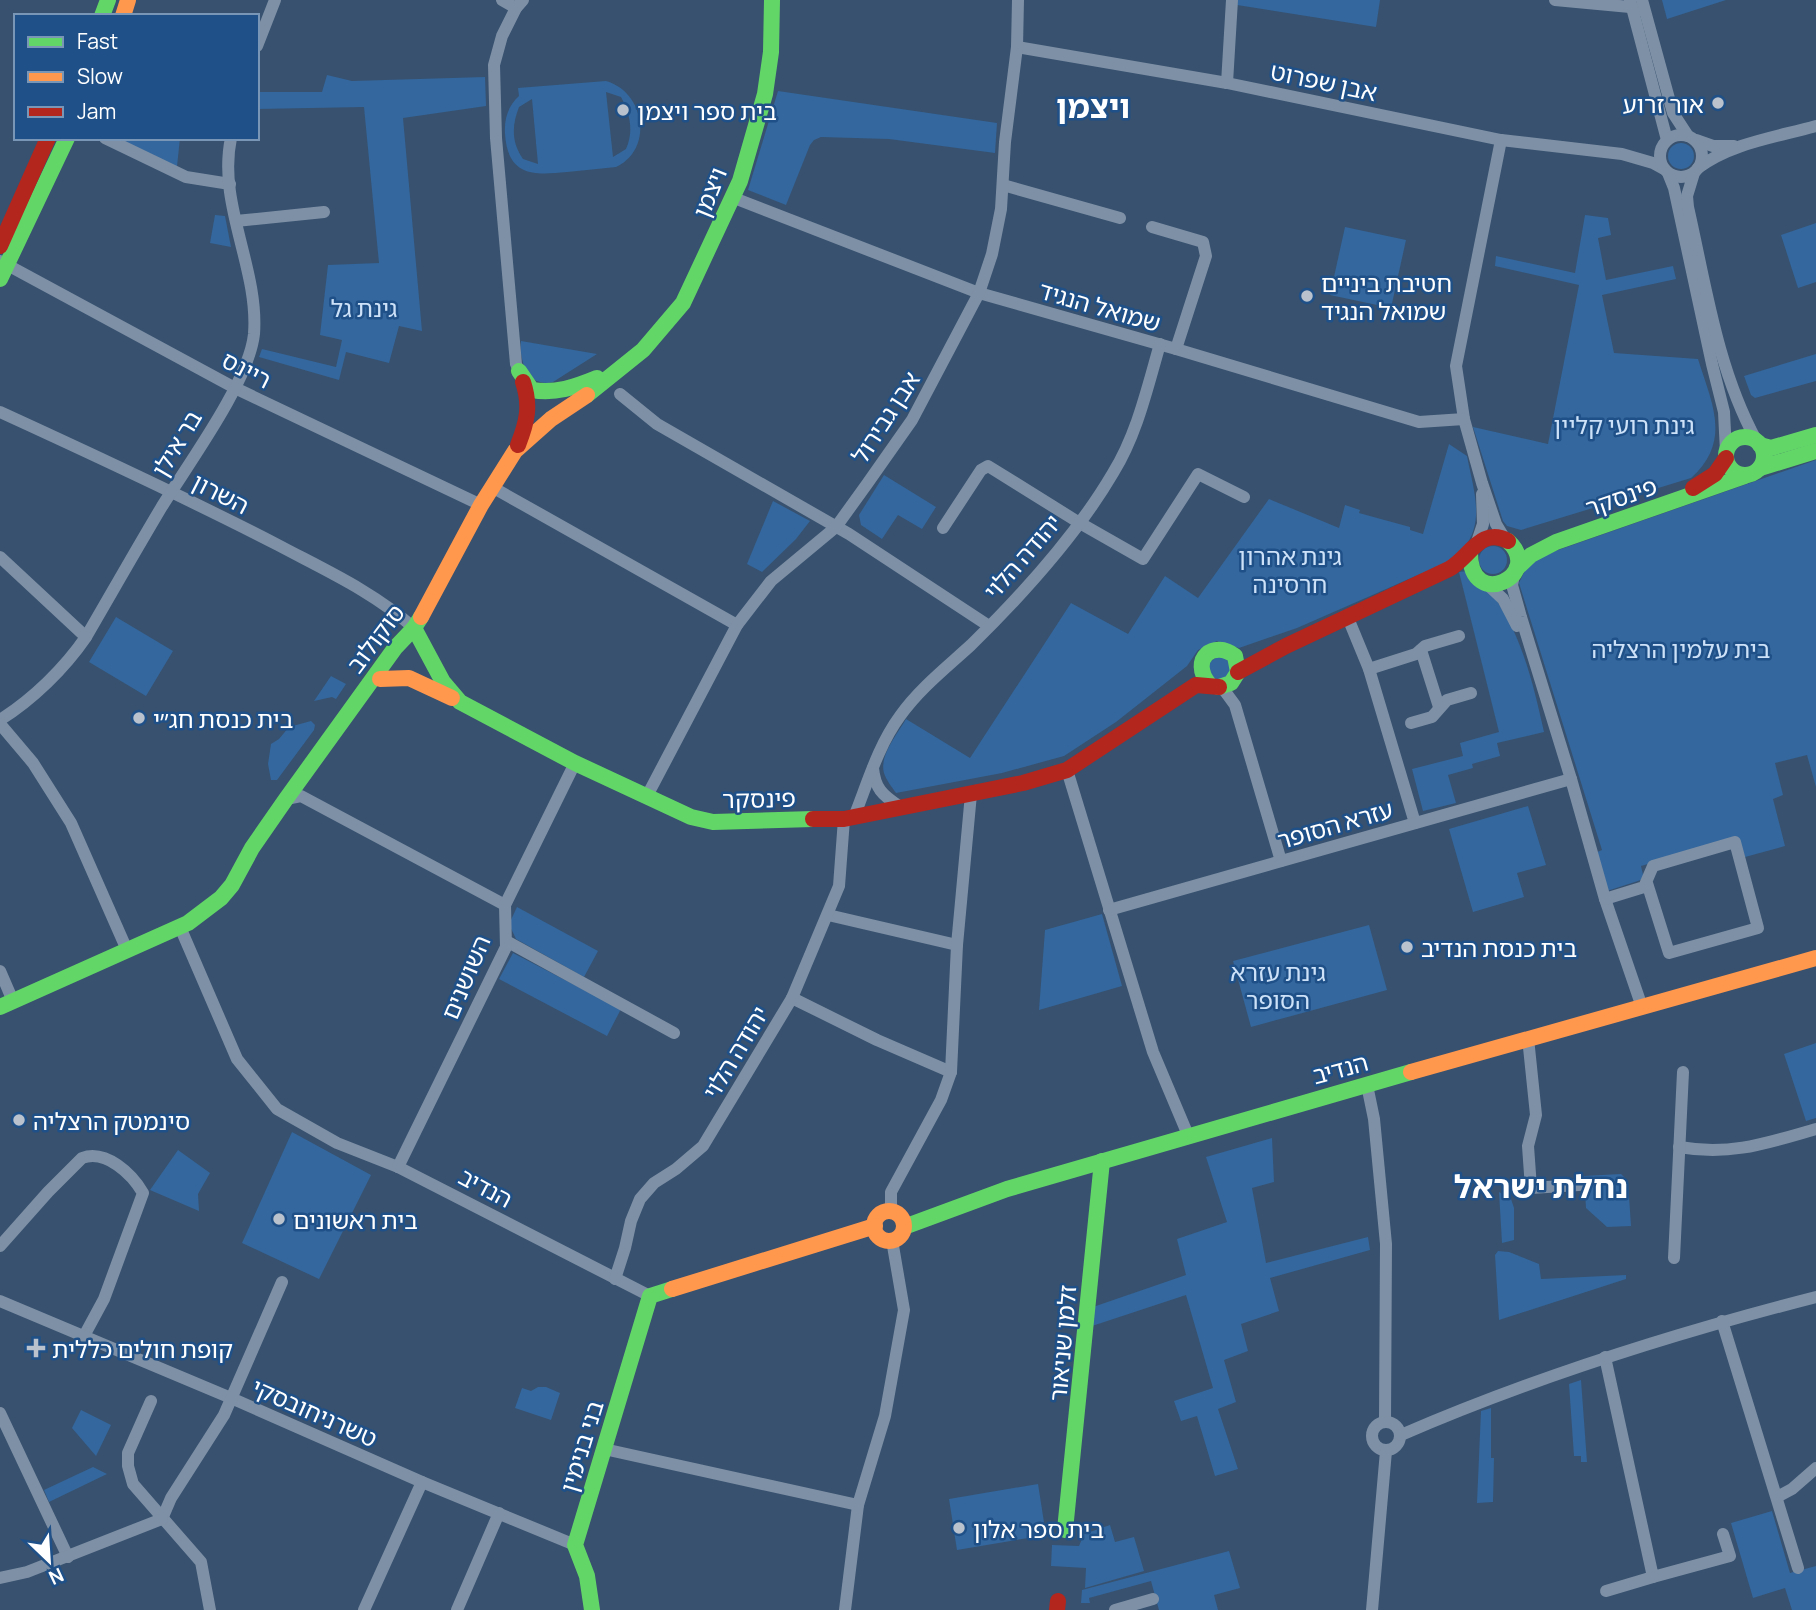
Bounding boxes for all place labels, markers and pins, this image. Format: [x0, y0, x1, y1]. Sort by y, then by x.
place label: אור זרוע [1623, 87, 1704, 120]
place label: בית ספר ויצמן [637, 94, 777, 127]
marker: אור זרוע [1710, 95, 1726, 111]
marker: בית ספר ויצמן [615, 102, 631, 118]
place label: חטיבת ביניים שמואל הנגיד [1321, 266, 1452, 327]
marker: חטיבת ביניים שמואל הנגיד [1299, 288, 1315, 304]
place label: בית כנסת חג״י [153, 702, 293, 735]
marker: בית כנסת חג״י [131, 710, 147, 726]
place label: בית כנסת הנדיב [1421, 931, 1577, 964]
marker: בית כנסת הנדיב [1399, 939, 1415, 955]
place label: סינמטק הרצליה [33, 1104, 190, 1137]
marker: סינמטק הרצליה [11, 1112, 27, 1128]
place label: בית ראשונים [293, 1203, 418, 1236]
marker: בית ראשונים [271, 1211, 287, 1227]
place label: קופת חולים כללית [52, 1332, 233, 1365]
marker: קופת חולים כללית [26, 1338, 46, 1358]
place label: בית ספר אלון [973, 1512, 1104, 1545]
marker: בית ספר אלון [951, 1520, 967, 1536]

